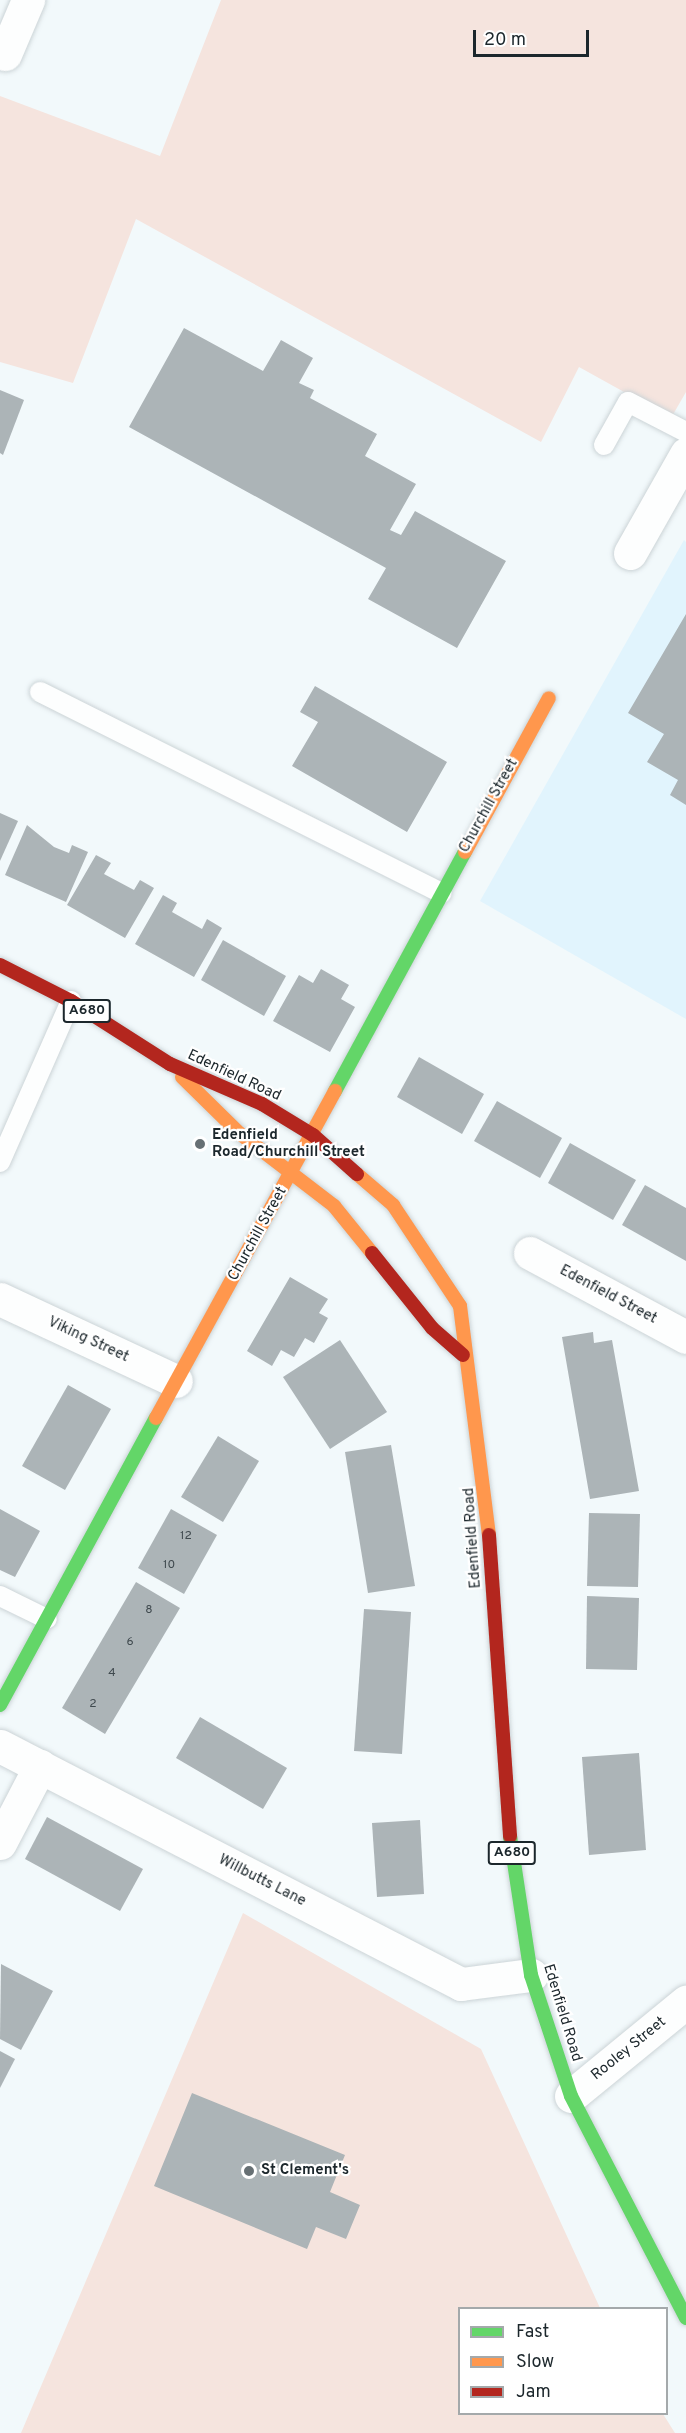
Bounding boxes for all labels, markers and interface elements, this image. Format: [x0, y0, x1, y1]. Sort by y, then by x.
scale bar [476, 18, 592, 56]
text: 20 m [484, 29, 526, 52]
street label: Churchill Street [456, 756, 522, 856]
road number: A680 [62, 1000, 112, 1022]
street label: Edenfield Road [184, 1046, 284, 1106]
place label: Edenfield Road/Churchill Street [212, 1126, 365, 1161]
marker: Edenfield Road/Churchill Street [193, 1137, 207, 1151]
street label: Churchill Street [225, 1184, 291, 1284]
street label: Edenfield Street [556, 1262, 660, 1328]
street label: Viking Street [45, 1313, 131, 1367]
street label: Edenfield Road [460, 1487, 486, 1589]
house number: 12 [180, 1530, 192, 1544]
house number: 10 [163, 1559, 175, 1573]
house number: 8 [145, 1604, 153, 1618]
house number: 6 [126, 1636, 134, 1650]
house number: 4 [108, 1667, 116, 1681]
house number: 2 [89, 1698, 97, 1712]
road number: A680 [486, 1842, 538, 1864]
street label: Willbutts Lane [215, 1851, 309, 1911]
street label: Edenfield Road [539, 1962, 585, 2064]
street label: Rooley Street [588, 2013, 670, 2085]
place label: St Clement's [261, 2162, 349, 2180]
marker: St Clement's [242, 2164, 256, 2178]
legend [458, 2307, 668, 2415]
text: Fast [516, 2321, 549, 2344]
text: Slow [516, 2351, 554, 2374]
text: Jam [516, 2381, 551, 2404]

